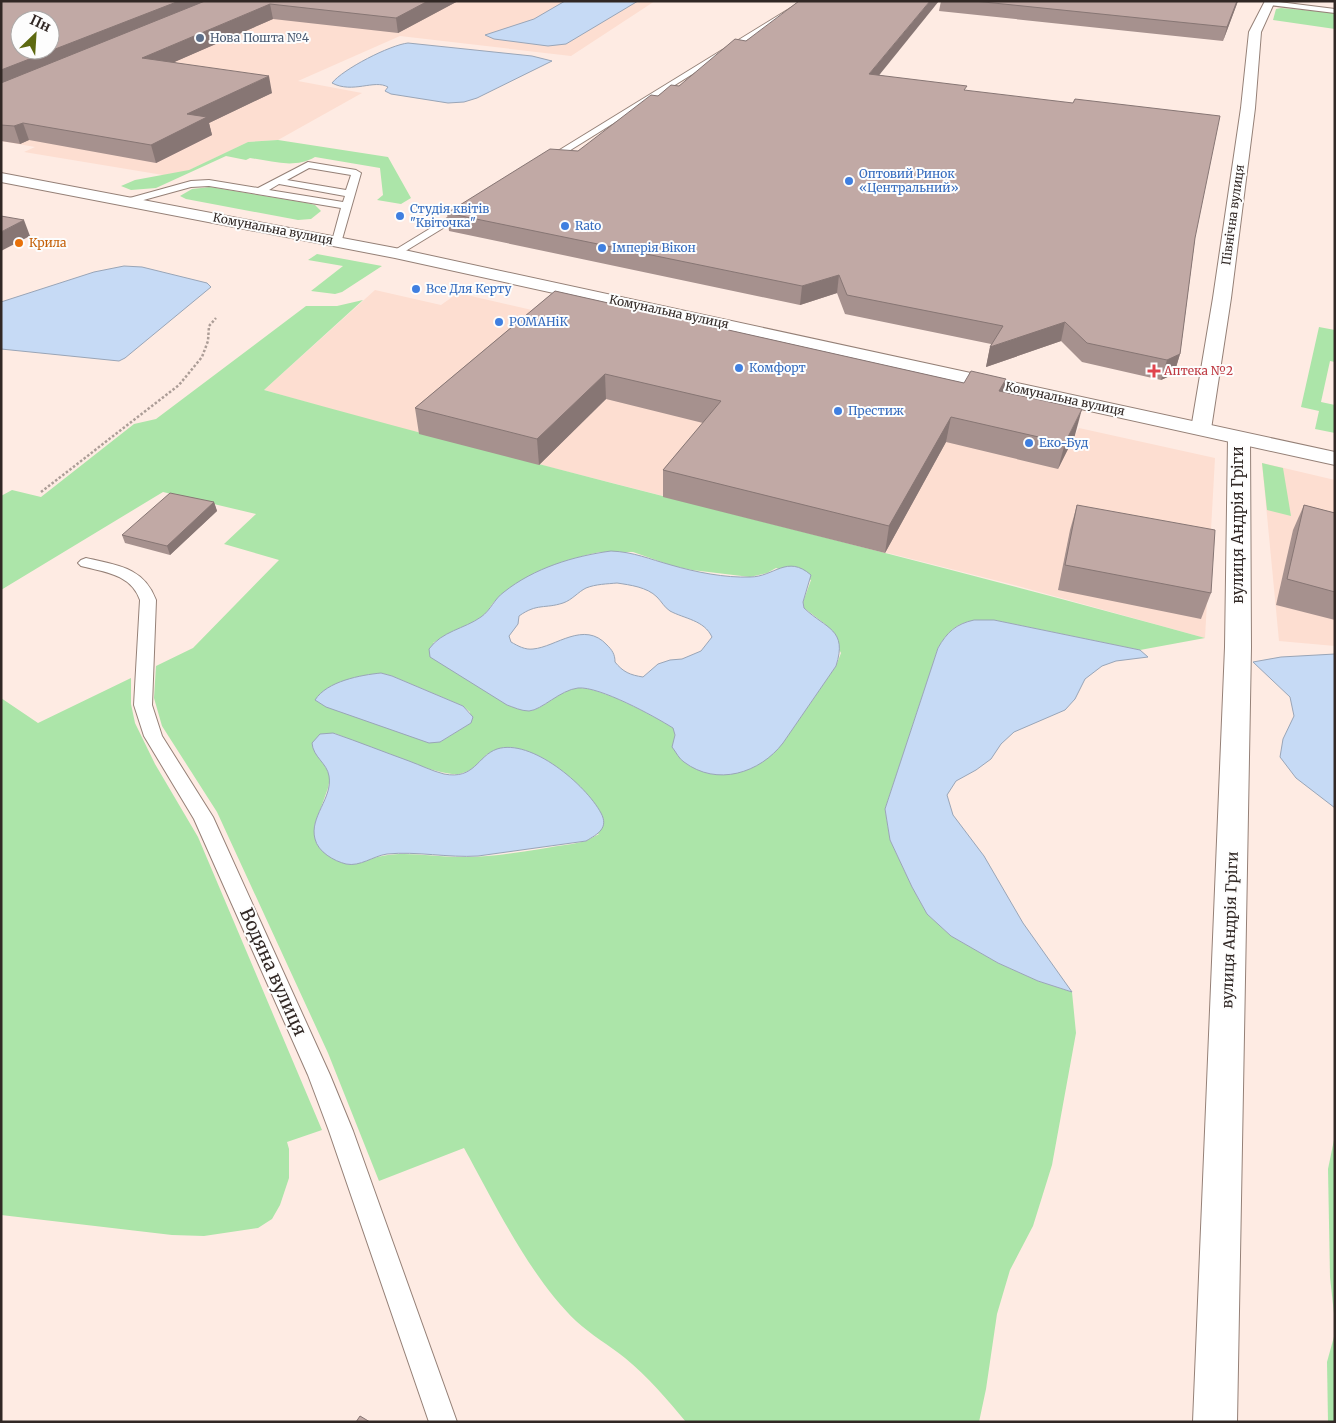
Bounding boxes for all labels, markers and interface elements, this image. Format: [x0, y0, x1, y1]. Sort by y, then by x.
north arrow [10, 10, 60, 60]
text: Пн [27, 11, 54, 36]
place label: Нова Пошта №4 [210, 30, 310, 45]
marker: Нова Пошта №4 [194, 32, 206, 44]
street label: Північна вулиця [1218, 164, 1247, 266]
place label: Оптовий Ринок «Центральний» [859, 166, 959, 195]
marker: Оптовий Ринок «Центральний» [843, 175, 855, 187]
place label: Студія квітів "Квіточка" [410, 201, 489, 230]
street label: Комунальна вулиця [212, 210, 334, 248]
marker: Студія квітів "Квіточка" [394, 210, 406, 222]
place label: Rato [575, 218, 601, 233]
marker: Rato [559, 220, 571, 232]
place label: Крила [29, 235, 67, 250]
marker: Крила [13, 237, 25, 249]
place label: Імперія Вікон [612, 240, 696, 255]
marker: Імперія Вікон [596, 242, 608, 254]
place label: Все Для Керту [426, 281, 512, 296]
marker: Все Для Керту [410, 283, 422, 295]
street label: Комунальна вулиця [608, 291, 730, 332]
place label: РОМАНіК [509, 314, 568, 329]
marker: РОМАНіК [493, 316, 505, 328]
place label: Комфорт [749, 360, 806, 375]
marker: Комфорт [733, 362, 745, 374]
place label: Аптека №2 [1163, 363, 1233, 378]
marker: Аптека №2 [1148, 365, 1160, 377]
street label: Комунальна вулиця [1004, 378, 1126, 419]
place label: Престиж [848, 403, 904, 418]
marker: Престиж [832, 405, 844, 417]
place label: Еко-Буд [1039, 435, 1089, 450]
marker: Еко-Буд [1023, 437, 1035, 449]
street label: вулиця Андрія Гріги [1228, 446, 1247, 604]
street label: вулиця Андрія Гріги [1217, 851, 1242, 1009]
street label: Водяна вулиця [235, 904, 312, 1040]

